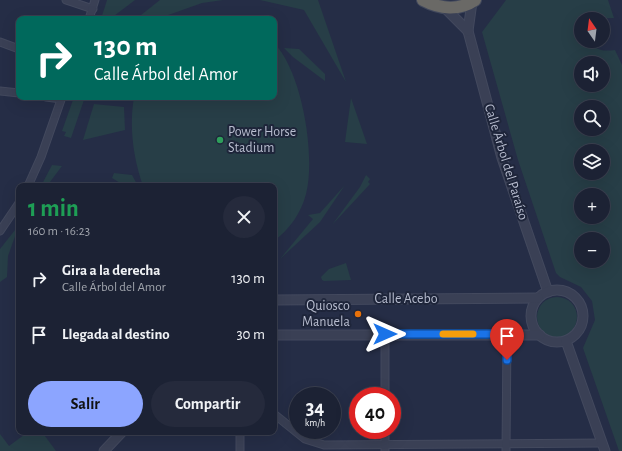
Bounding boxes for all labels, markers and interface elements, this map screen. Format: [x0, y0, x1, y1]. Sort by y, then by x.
north arrow [574, 12, 610, 48]
map controls [574, 12, 610, 268]
icon: right [28, 32, 80, 84]
text: 130 m [94, 33, 158, 61]
button: sound [574, 56, 610, 92]
text: Calle Árbol del Amor [94, 66, 238, 84]
button: search [574, 100, 610, 136]
street label: Calle Árbol del Paraíso [482, 101, 533, 222]
place label: Power Horse Stadium [228, 125, 296, 155]
marker: Power Horse Stadium [215, 135, 225, 145]
button: layers [574, 144, 610, 180]
button: + [574, 188, 610, 224]
button: close [223, 196, 265, 238]
text: 1 min [28, 197, 79, 221]
text: 160 m · 16:23 [28, 225, 90, 238]
button: − [574, 232, 610, 268]
text: Gira a la derecha [62, 263, 161, 278]
icon: right [28, 268, 50, 290]
text: 130 m [231, 271, 265, 286]
text: Calle Árbol del Amor [62, 281, 166, 294]
street label: Calle Acebo [374, 292, 438, 306]
place label: Quiosco Manuela [302, 299, 351, 329]
marker: Quiosco Manuela [353, 309, 363, 319]
position arrow [364, 313, 406, 355]
pin [490, 319, 524, 360]
icon: arrive [28, 324, 50, 346]
icon: arrive [496, 325, 518, 347]
text: Llegada al destino [62, 327, 170, 342]
text: 30 m [236, 327, 265, 342]
button: Salir [28, 381, 143, 427]
button: Compartir [151, 381, 265, 427]
speed limit sign: 40 [349, 387, 401, 439]
text: 34 [306, 398, 324, 418]
text: km/h [305, 418, 325, 428]

